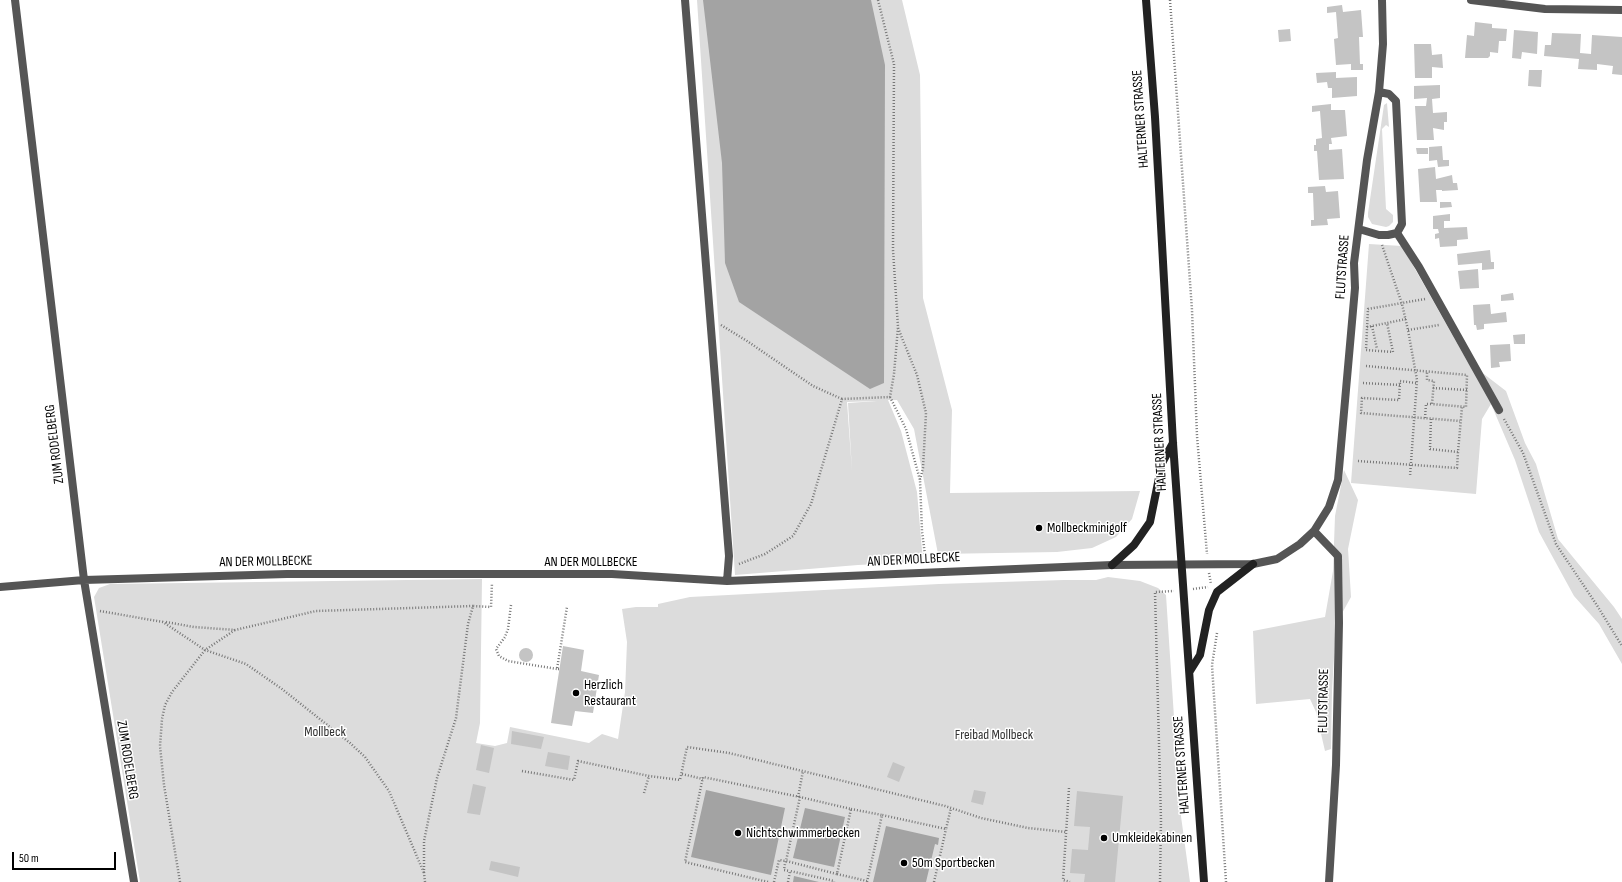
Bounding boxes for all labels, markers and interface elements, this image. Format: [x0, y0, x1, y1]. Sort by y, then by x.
street label: HALTERNER STRASSE [1129, 69, 1153, 169]
street label: FLUTSTRASSE [1332, 234, 1354, 300]
street label: HALTERNER STRASSE [1149, 392, 1171, 492]
street label: ZUM RODELBERG [42, 403, 68, 485]
place label: Mollbeckminigolf [1047, 520, 1127, 536]
marker: Mollbeckminigolf [1034, 523, 1044, 533]
street label: AN DER MOLLBECKE [867, 549, 961, 571]
street label: AN DER MOLLBECKE [219, 553, 313, 571]
street label: AN DER MOLLBECKE [545, 554, 637, 570]
street label: FLUTSTRASSE [1315, 669, 1333, 733]
place label: Herzlich Restaurant [584, 677, 636, 710]
marker: Herzlich Restaurant [571, 688, 581, 698]
street label: HALTERNER STRASSE [1170, 715, 1194, 815]
street label: ZUM RODELBERG [112, 719, 142, 801]
park label: Mollbeck [304, 724, 346, 740]
park label: Freibad Mollbeck [955, 727, 1033, 743]
place label: Nichtschwimmerbecken [746, 825, 860, 841]
marker: Nichtschwimmerbecken [733, 828, 743, 838]
place label: Umkleidekabinen [1112, 830, 1192, 846]
marker: Umkleidekabinen [1099, 833, 1109, 843]
scale bar [14, 844, 118, 870]
text: 50 m [19, 851, 39, 866]
place label: 50m Sportbecken [912, 855, 995, 871]
marker: 50m Sportbecken [899, 858, 909, 868]

